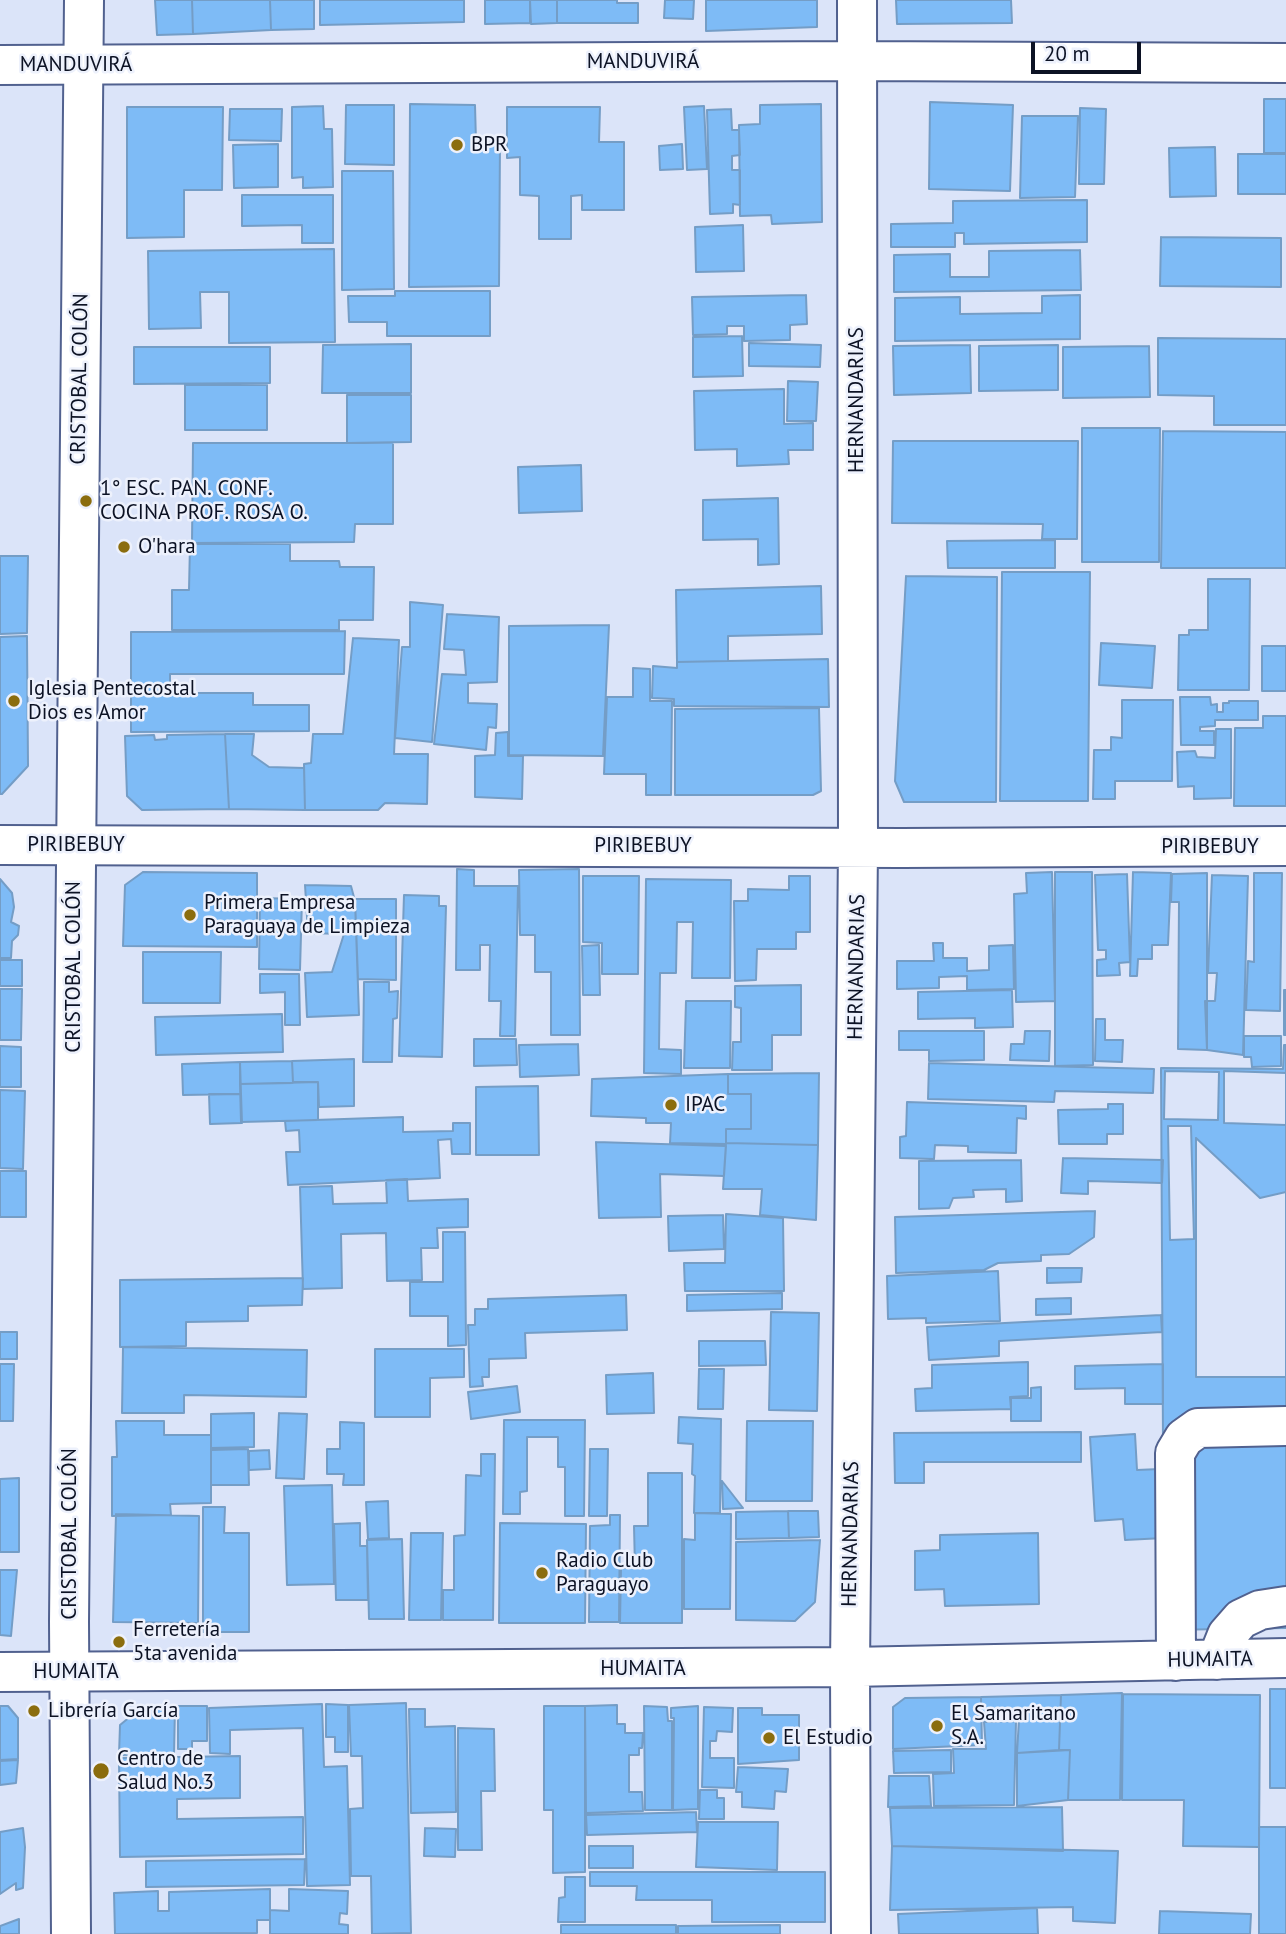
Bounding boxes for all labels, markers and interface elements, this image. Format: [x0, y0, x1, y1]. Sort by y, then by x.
scale bar [1034, 28, 1144, 72]
text: 20 m [1044, 40, 1090, 67]
street label: MANDUVIRÁ [587, 49, 699, 75]
street label: MANDUVIRÁ [20, 52, 132, 78]
place label: BPR [471, 132, 507, 158]
marker: BPR [449, 137, 465, 153]
street label: CRISTOBAL COLÓN [66, 293, 94, 465]
street label: HERNANDARIAS [844, 327, 870, 473]
place label: 1° ESC. PAN. CONF. COCINA PROF. ROSA O. [100, 476, 308, 526]
marker: 1° ESC. PAN. CONF. COCINA PROF. ROSA O. [78, 493, 94, 509]
place label: O'hara [138, 534, 196, 560]
marker: O'hara [116, 539, 132, 555]
place label: Iglesia Pentecostal Dios es Amor [28, 676, 196, 726]
marker: Iglesia Pentecostal Dios es Amor [6, 693, 22, 709]
street label: PIRIBEBUY [27, 832, 125, 858]
street label: PIRIBEBUY [594, 833, 692, 859]
street label: PIRIBEBUY [1161, 834, 1259, 860]
street label: CRISTOBAL COLÓN [61, 881, 87, 1053]
place label: Primera Empresa Paraguaya de Limpieza [204, 890, 410, 940]
street label: HERNANDARIAS [843, 894, 871, 1040]
marker: Primera Empresa Paraguaya de Limpieza [182, 907, 198, 923]
place label: IPAC [685, 1092, 725, 1118]
marker: IPAC [663, 1097, 679, 1113]
street label: CRISTOBAL COLÓN [57, 1448, 83, 1620]
street label: HERNANDARIAS [837, 1461, 865, 1607]
place label: Radio Club Paraguayo [556, 1548, 653, 1598]
marker: Radio Club Paraguayo [534, 1565, 550, 1581]
place label: Ferretería 5ta avenida [133, 1617, 237, 1667]
marker: Ferretería 5ta avenida [111, 1634, 127, 1650]
street label: HUMAITA [1167, 1647, 1253, 1673]
street label: HUMAITA [600, 1656, 686, 1682]
street label: HUMAITA [33, 1659, 119, 1685]
place label: Librería García [48, 1698, 178, 1724]
place label: El Samaritano S.A. [951, 1701, 1076, 1751]
marker: Librería García [26, 1703, 42, 1719]
marker: El Samaritano S.A. [929, 1718, 945, 1734]
place label: El Estudio [783, 1725, 873, 1751]
marker: El Estudio [761, 1730, 777, 1746]
place label: Centro de Salud No.3 [117, 1746, 214, 1796]
marker: Centro de Salud No.3 [91, 1761, 111, 1781]

